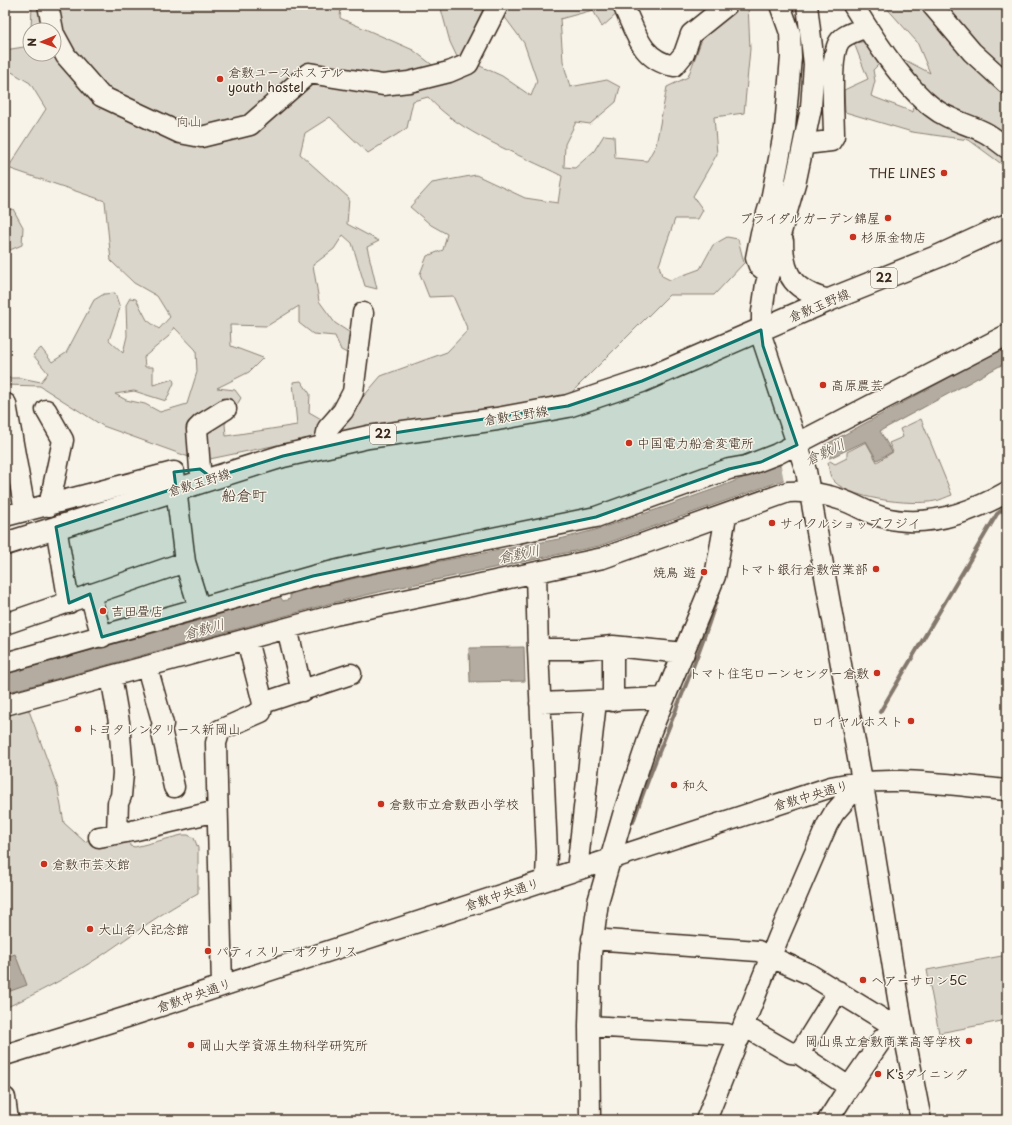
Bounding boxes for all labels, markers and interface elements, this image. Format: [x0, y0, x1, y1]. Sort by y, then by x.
north arrow [22, 22, 62, 62]
text: N [23, 37, 40, 47]
place label: 倉敷ユースホステル youth hostel [228, 62, 344, 96]
marker: 倉敷ユースホステル youth hostel [215, 74, 225, 84]
park label: 向山 [176, 111, 202, 130]
place label: THE LINES [869, 163, 936, 182]
marker: THE LINES [939, 168, 949, 178]
place label: ブライダルガーデン錦屋 [740, 208, 880, 227]
marker: ブライダルガーデン錦屋 [883, 213, 893, 223]
place label: 杉原金物店 [861, 227, 926, 246]
marker: 杉原金物店 [848, 232, 858, 242]
road number: 22 [871, 268, 897, 288]
street label: 倉敷玉野線 [785, 283, 853, 326]
place label: 高原農芸 [831, 375, 883, 394]
marker: 高原農芸 [818, 380, 828, 390]
street label: 倉敷玉野線 [482, 400, 550, 429]
road number: 22 [370, 424, 396, 444]
place label: 中国電力船倉変電所 [637, 433, 754, 452]
water label: 倉敷川 [801, 433, 848, 470]
marker: 中国電力船倉変電所 [624, 438, 634, 448]
street label: 倉敷玉野線 [165, 463, 234, 500]
district label: 船倉町 [221, 483, 267, 506]
place label: サイクルショップフジイ [780, 513, 920, 532]
marker: サイクルショップフジイ [767, 518, 777, 528]
water label: 倉敷川 [496, 539, 542, 568]
place label: トマト銀行倉敷営業部 [738, 559, 868, 578]
place label: 焼鳥 遊 [653, 562, 696, 581]
marker: トマト銀行倉敷営業部 [871, 564, 881, 574]
marker: 焼鳥 遊 [699, 567, 709, 577]
place label: 吉田畳店 [111, 601, 163, 620]
marker: 吉田畳店 [98, 606, 108, 616]
water label: 倉敷川 [181, 613, 227, 644]
place label: トマト住宅ローンセンター倉敷 [688, 663, 869, 682]
marker: トマト住宅ローンセンター倉敷 [872, 668, 882, 678]
place label: ロイヤルホスト [811, 711, 903, 730]
marker: ロイヤルホスト [906, 716, 916, 726]
place label: トヨタレンタリース新岡山 [86, 719, 241, 738]
marker: トヨタレンタリース新岡山 [73, 724, 83, 734]
place label: 和久 [682, 775, 708, 794]
street label: 倉敷中央通り [771, 775, 851, 814]
marker: 和久 [669, 780, 679, 790]
place label: 倉敷市立倉敷西小学校 [389, 794, 519, 813]
marker: 倉敷市立倉敷西小学校 [376, 799, 386, 809]
place label: 倉敷市芸文館 [52, 854, 130, 873]
marker: 倉敷市芸文館 [39, 859, 49, 869]
street label: 倉敷中央通り [462, 872, 542, 915]
place label: 大山名人記念館 [98, 919, 189, 938]
marker: 大山名人記念館 [85, 924, 95, 934]
place label: パティスリーオクサリス [216, 941, 358, 960]
marker: パティスリーオクサリス [203, 946, 213, 956]
place label: ヘアーサロン5C [871, 970, 967, 989]
street label: 倉敷中央通り [154, 973, 234, 1016]
marker: ヘアーサロン5C [858, 975, 868, 985]
place label: 岡山県立倉敷商業高等学校 [805, 1031, 961, 1050]
place label: 岡山大学資源生物科学研究所 [199, 1035, 368, 1054]
marker: 岡山県立倉敷商業高等学校 [964, 1036, 974, 1046]
marker: 岡山大学資源生物科学研究所 [186, 1040, 196, 1050]
place label: K'sダイニング [886, 1064, 967, 1083]
marker: K'sダイニング [873, 1069, 883, 1079]

